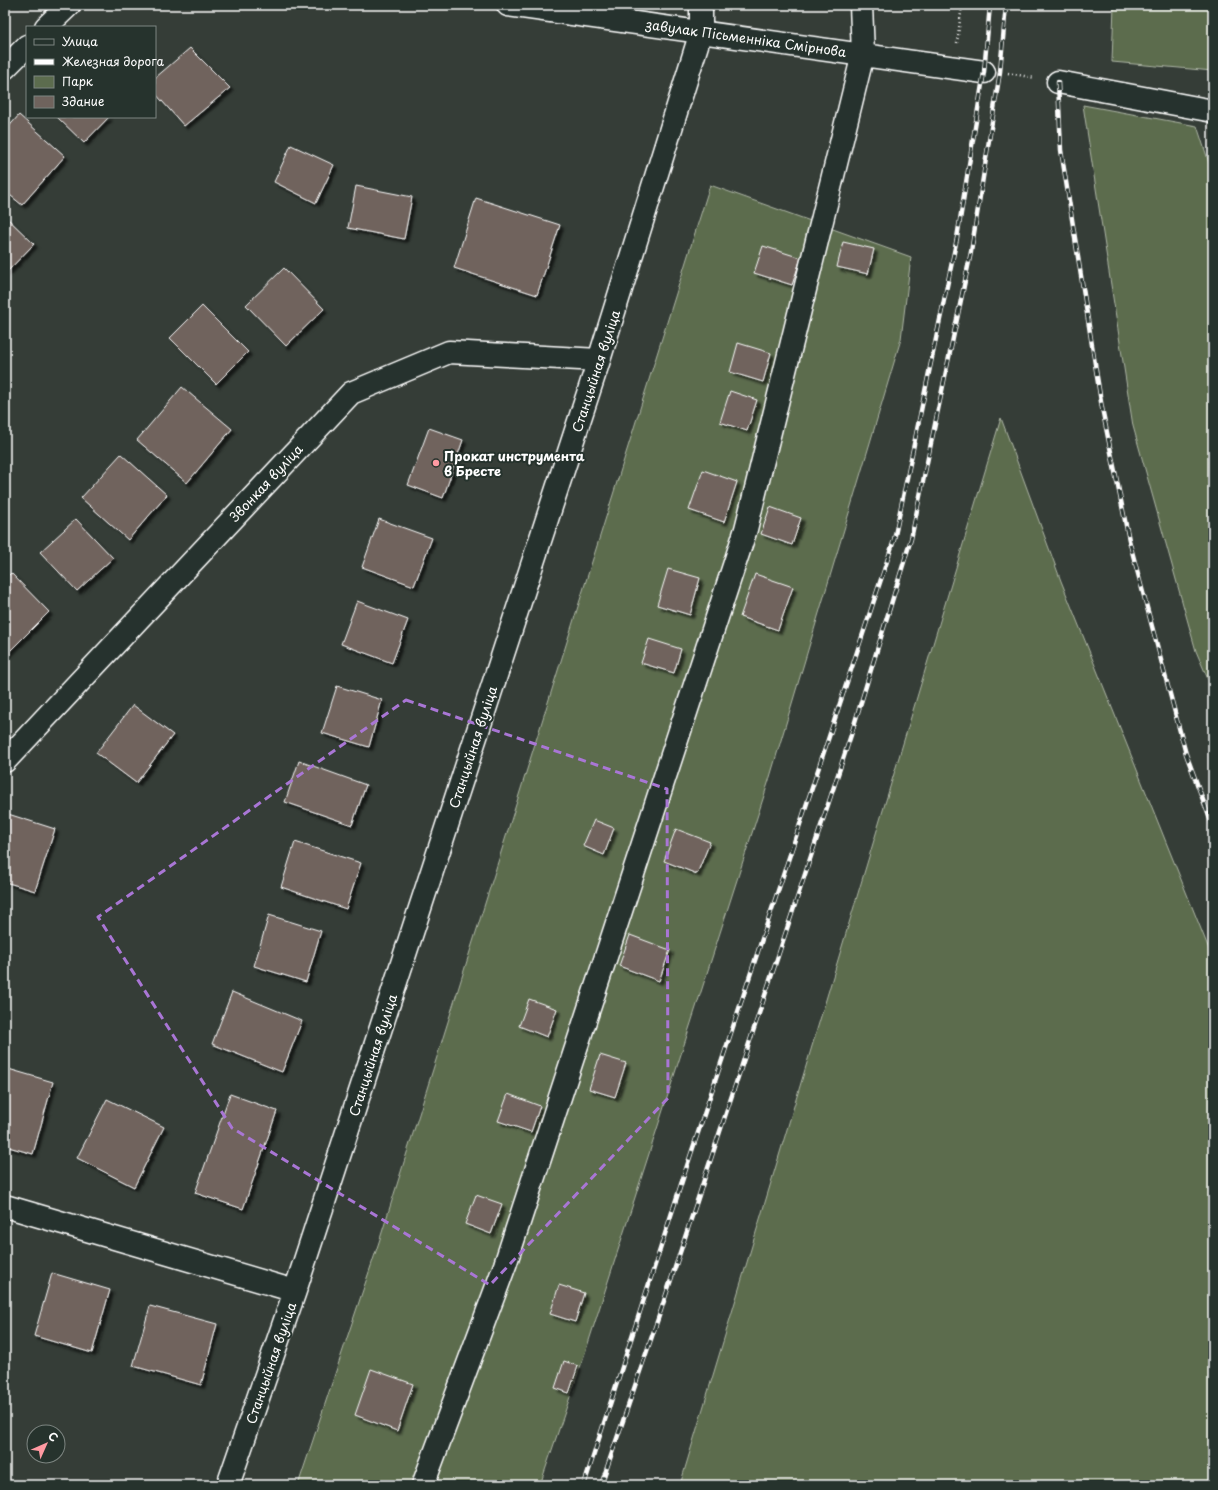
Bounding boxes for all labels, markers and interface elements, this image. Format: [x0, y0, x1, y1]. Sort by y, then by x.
street label: завулак Пісьменніка Смірнова [644, 14, 848, 61]
legend [26, 26, 156, 118]
text: Улица [62, 32, 98, 50]
text: Железная дорога [62, 52, 165, 70]
text: Парк [62, 72, 94, 90]
text: Здание [62, 92, 104, 110]
street label: Станцыйная вуліца [567, 307, 624, 435]
street label: Звонкая вуліца [225, 440, 307, 526]
place label: Прокат инструмента в Бресте [444, 446, 585, 480]
marker: Прокат инструмента в Бресте [431, 458, 441, 468]
street label: Станцыйная вуліца [444, 683, 501, 811]
street label: Станцыйная вуліца [344, 991, 401, 1119]
street label: Станцыйная вуліца [241, 1299, 300, 1426]
north arrow [26, 1424, 66, 1464]
text: С [44, 1428, 62, 1446]

